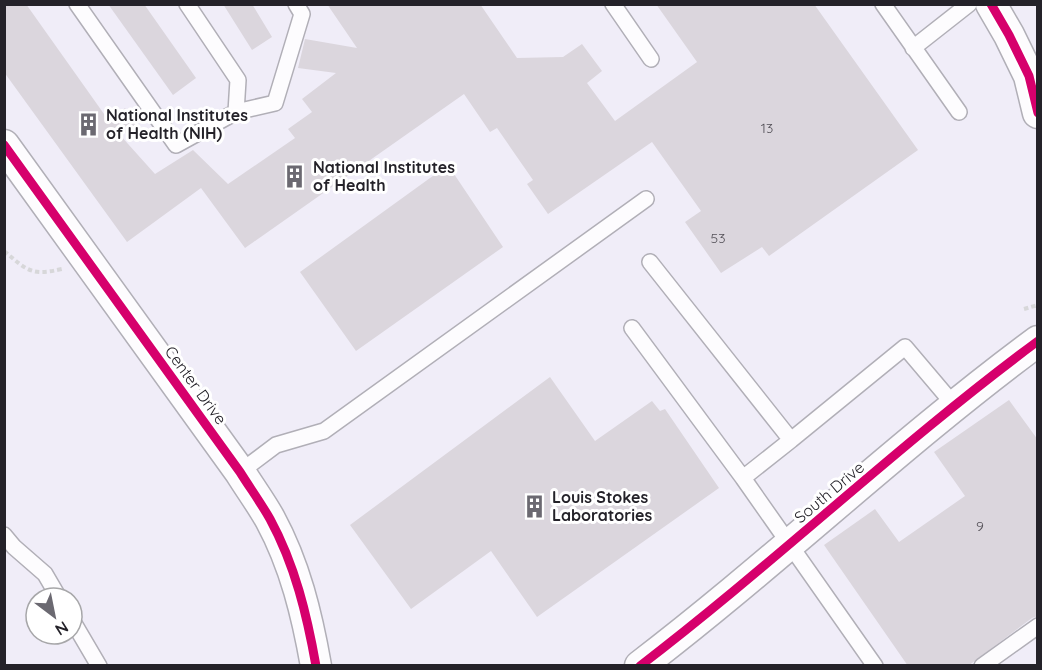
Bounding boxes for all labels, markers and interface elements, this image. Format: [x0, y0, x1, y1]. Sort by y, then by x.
place label: National Institutes of Health (NIH) [106, 105, 248, 143]
building icon: National Institutes of Health (NIH) [75, 111, 101, 137]
house number: 13 [761, 119, 773, 137]
place label: National Institutes of Health [313, 157, 455, 195]
building icon: National Institutes of Health [282, 163, 308, 189]
house number: 53 [711, 229, 725, 247]
street label: Center Drive [161, 342, 231, 428]
street label: South Drive [790, 457, 868, 527]
place label: Louis Stokes Laboratories [552, 487, 652, 525]
building icon: Louis Stokes Laboratories [521, 493, 547, 519]
house number: 9 [976, 517, 984, 535]
north arrow [24, 586, 84, 646]
text: N [52, 617, 72, 640]

